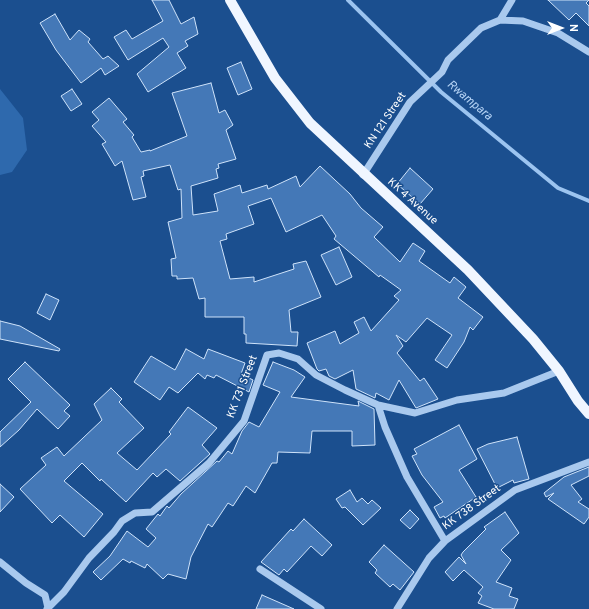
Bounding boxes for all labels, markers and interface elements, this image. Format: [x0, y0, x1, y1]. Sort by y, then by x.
north arrow [541, 8, 581, 48]
text: N [566, 24, 580, 32]
water label: Rwampara [443, 78, 495, 124]
street label: KN 121 Street [362, 90, 410, 152]
street label: KK 4 Avenue [384, 176, 440, 228]
street label: KK 731 Street [225, 354, 261, 420]
street label: KK 738 Street [440, 482, 504, 534]

